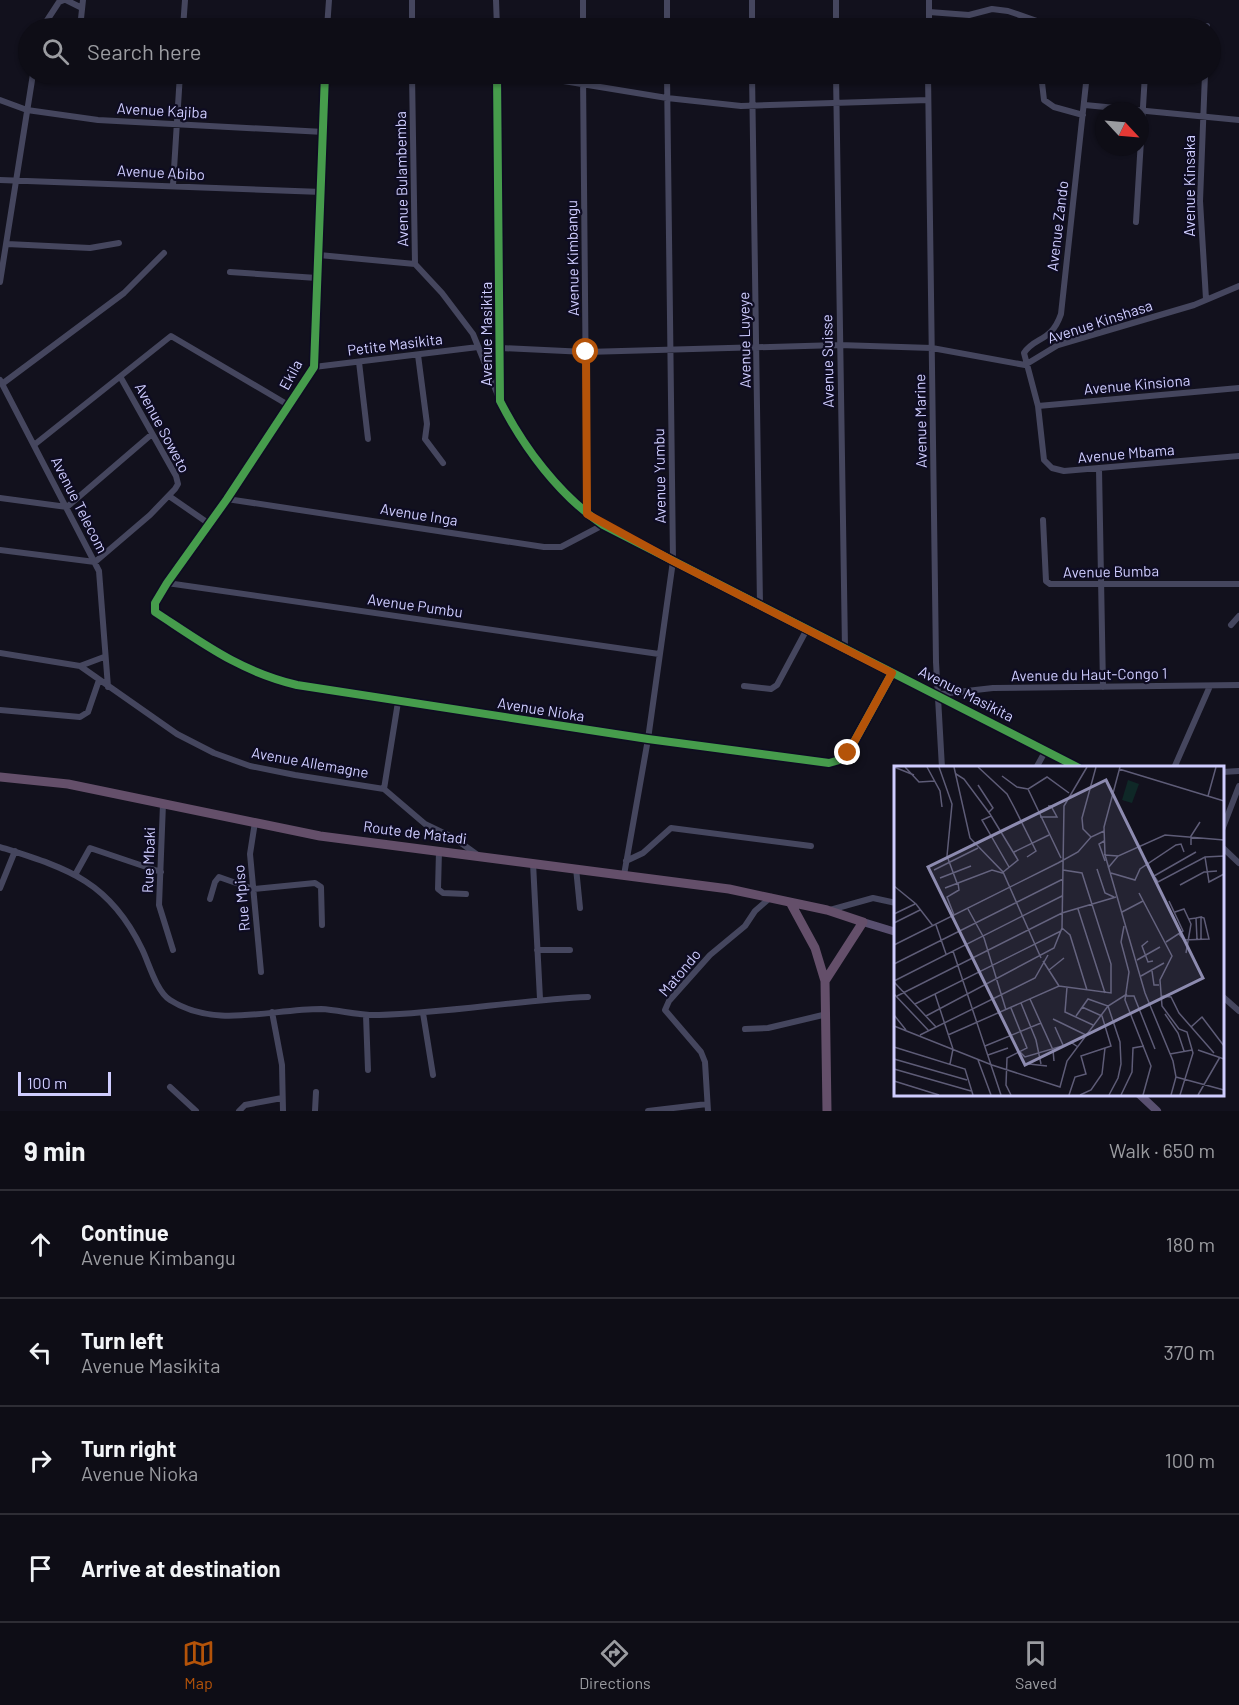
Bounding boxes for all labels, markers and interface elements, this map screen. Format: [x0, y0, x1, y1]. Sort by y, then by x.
search box [18, 18, 1221, 84]
icon: search [39, 35, 72, 68]
text: Search here [87, 38, 201, 64]
street label: Avenue Kajiba [116, 99, 208, 121]
north arrow [1095, 102, 1149, 156]
street label: Avenue Bulambemba [391, 111, 411, 247]
street label: Avenue Kinsaka [1180, 135, 1198, 237]
street label: Avenue Abibo [117, 161, 205, 183]
street label: Avenue Zando [1043, 180, 1071, 272]
street label: Avenue Kimbangu [562, 200, 582, 316]
street label: Avenue Masikita [477, 282, 495, 386]
street label: Avenue Luyeye [734, 292, 754, 388]
street label: Avenue Kinshasa [1045, 296, 1155, 347]
street label: Avenue Suisse [817, 314, 837, 408]
street label: Petite Masikita [346, 329, 444, 359]
route start [572, 338, 598, 364]
street label: Ekila [275, 356, 305, 393]
street label: Avenue Kinsiona [1083, 370, 1191, 398]
street label: Avenue Marine [910, 374, 930, 468]
street label: Avenue Soweto [132, 380, 194, 476]
street label: Avenue Yumbu [649, 428, 669, 524]
street label: Avenue Mbama [1077, 440, 1175, 466]
street label: Avenue Telecom [48, 453, 112, 556]
street label: Avenue Inga [379, 499, 459, 529]
street label: Avenue Bumba [1063, 561, 1159, 581]
street label: Avenue Pumbu [366, 589, 464, 621]
street label: Avenue Masikita [916, 661, 1017, 725]
street label: Avenue du Haut-Congo 1 [1011, 664, 1167, 684]
street label: Avenue Nioka [496, 693, 586, 725]
route end [834, 739, 860, 765]
street label: Avenue Allemagne [250, 743, 370, 781]
inset map [894, 766, 1224, 1096]
street label: Route de Matadi [362, 817, 468, 847]
street label: Rue Mbaki [138, 827, 158, 893]
street label: Rue Mpiso [229, 864, 253, 932]
street label: Matondo [654, 945, 704, 1000]
scale bar [18, 1069, 111, 1096]
text: 100 m [27, 1073, 67, 1092]
text: 9 min [24, 1135, 86, 1166]
text: Walk · 650 m [1109, 1138, 1215, 1162]
text: Continue [81, 1219, 169, 1245]
icon: ahead [24, 1228, 57, 1261]
text: 180 m [1166, 1232, 1215, 1256]
text: Avenue Kimbangu [81, 1245, 236, 1269]
text: Turn left [81, 1327, 164, 1353]
icon: left [24, 1336, 57, 1369]
text: 370 m [1163, 1340, 1215, 1364]
text: Avenue Masikita [81, 1353, 220, 1377]
text: Turn right [81, 1435, 176, 1461]
icon: right [24, 1444, 57, 1477]
text: 100 m [1165, 1448, 1215, 1472]
text: Avenue Nioka [81, 1461, 198, 1485]
icon: arrive [24, 1552, 57, 1585]
text: Arrive at destination [81, 1555, 280, 1581]
tab: Map [182, 1637, 215, 1692]
tab: Directions [579, 1637, 651, 1692]
tab: Saved [1015, 1637, 1057, 1692]

